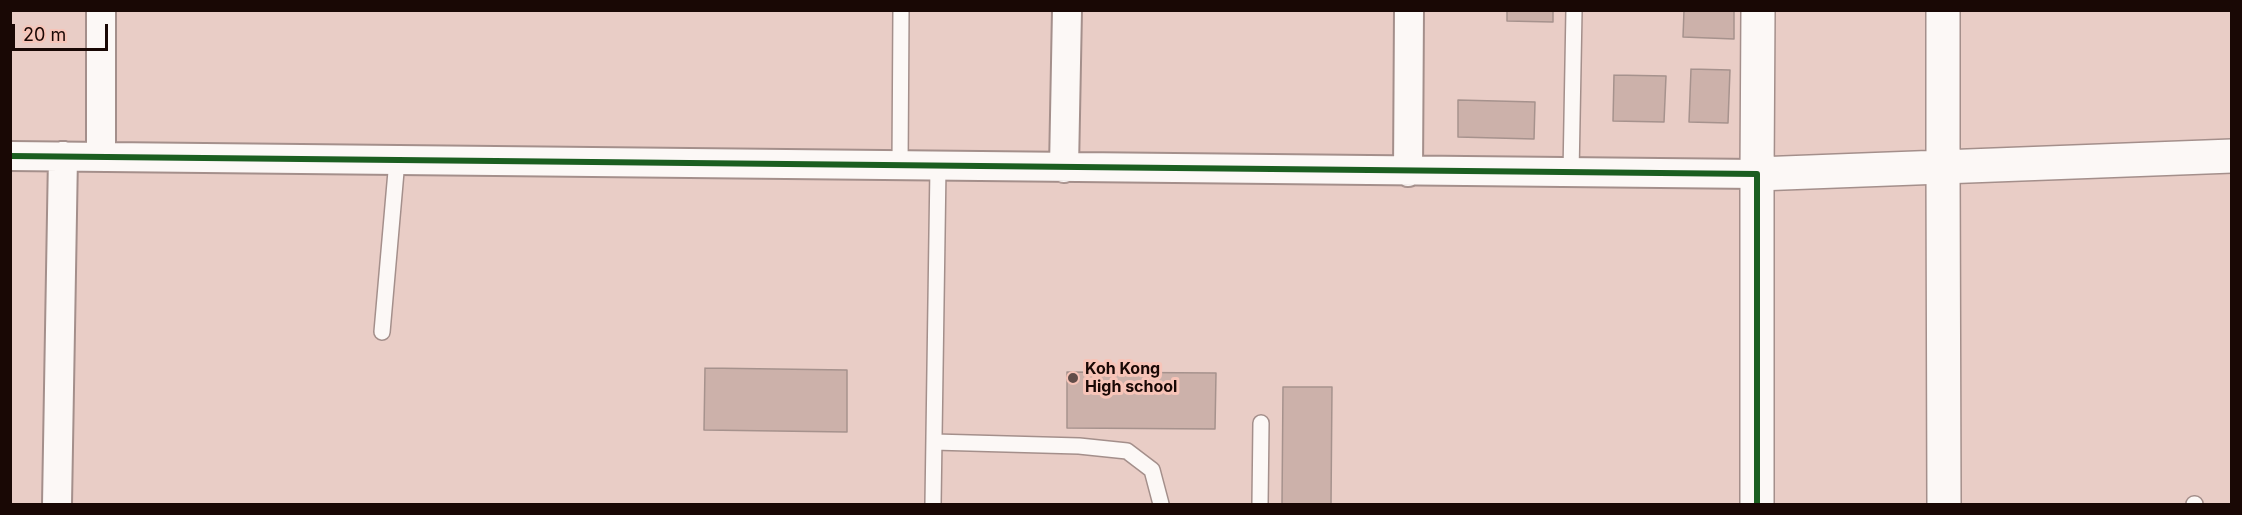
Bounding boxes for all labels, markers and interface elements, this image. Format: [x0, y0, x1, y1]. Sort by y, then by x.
scale bar [15, 12, 111, 50]
text: 20 m [23, 24, 66, 45]
place label: Koh Kong High school [1085, 359, 1177, 397]
marker: Koh Kong High school [1066, 371, 1080, 385]

